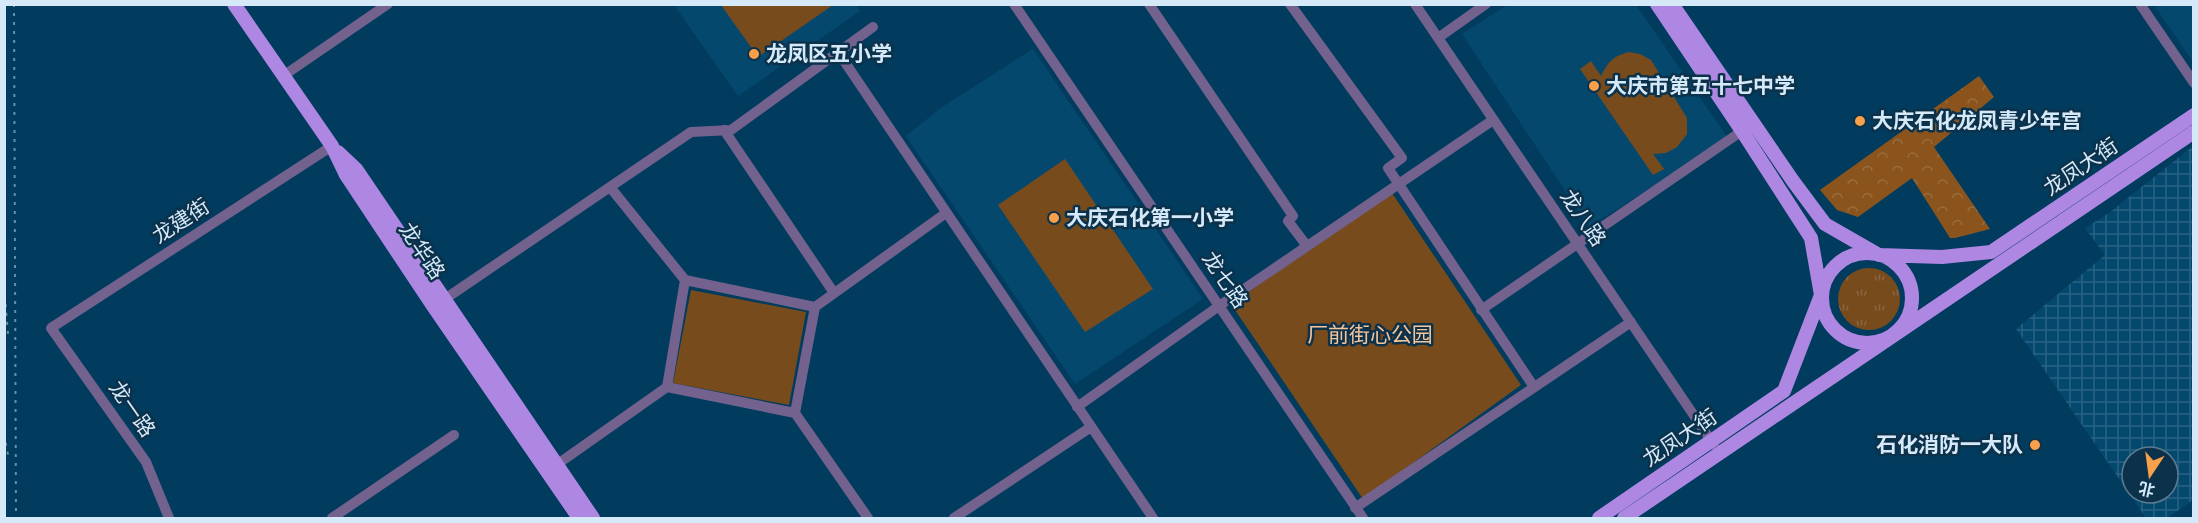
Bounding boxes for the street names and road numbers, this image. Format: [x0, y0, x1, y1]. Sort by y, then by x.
street label: 龙凤大街 [2038, 132, 2122, 200]
street label: 龙八路 [1556, 184, 1612, 250]
street label: 龙建街 [147, 192, 213, 247]
street label: 龙华路 [395, 217, 451, 283]
street label: 龙七路 [1198, 246, 1254, 312]
street label: 龙一路 [105, 375, 162, 441]
street label: 龙凤大街 [1637, 403, 1721, 471]

